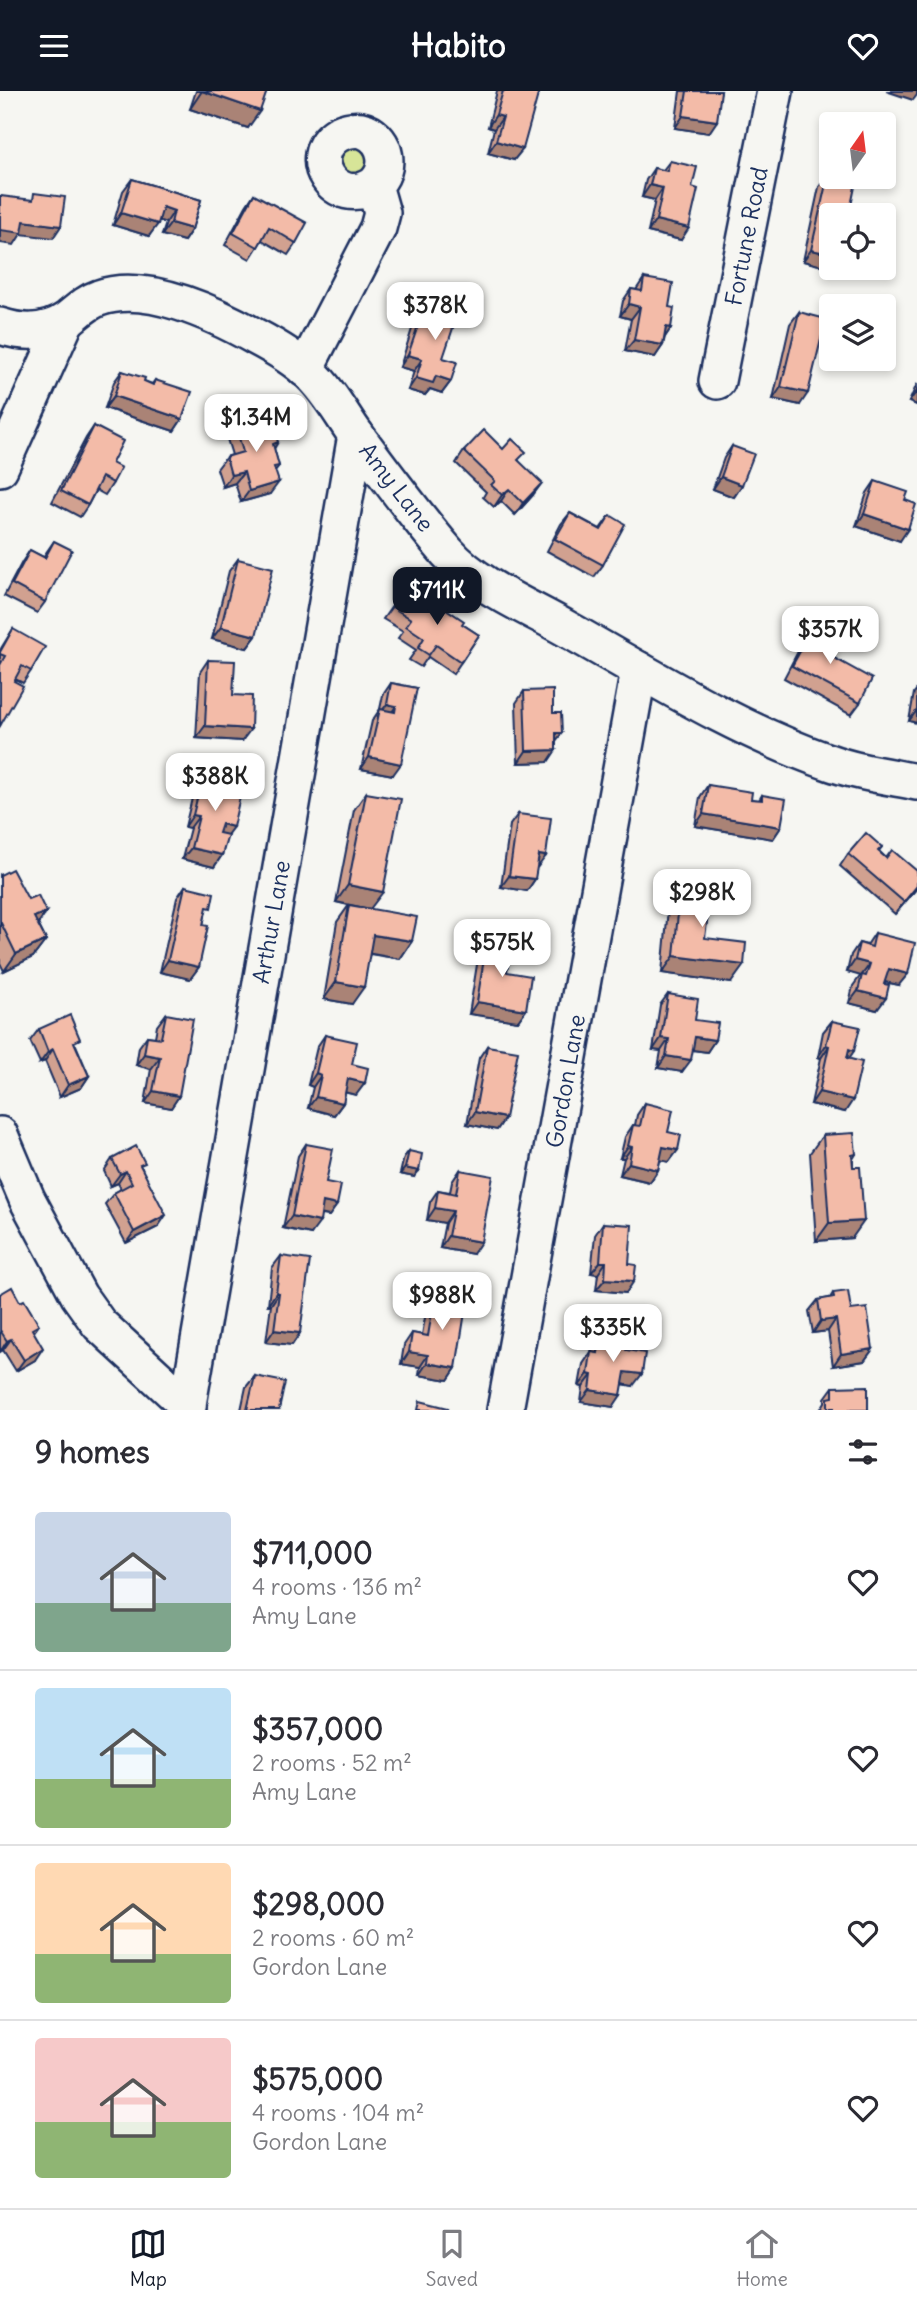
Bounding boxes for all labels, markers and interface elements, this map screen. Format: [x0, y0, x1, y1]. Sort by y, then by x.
text: Habito [411, 25, 506, 66]
icon: menu [35, 27, 73, 65]
icon: heart [844, 27, 882, 65]
north arrow [819, 112, 896, 189]
map controls [819, 112, 896, 371]
street label: Fortune Road [718, 164, 774, 308]
button: locate [819, 203, 896, 280]
pin: $378K [386, 282, 484, 342]
text: $378K [403, 290, 467, 319]
button: layers [819, 294, 896, 371]
pin: $1.34M [199, 395, 313, 454]
text: $1.34M [220, 402, 292, 431]
street label: Amy Lane [353, 437, 441, 537]
pin: $711K [388, 567, 486, 627]
text: $711K [409, 575, 465, 604]
pin: $357K [781, 607, 879, 666]
text: $357K [798, 614, 862, 643]
pin: $388K [166, 753, 264, 813]
text: $388K [182, 761, 248, 790]
street label: Arthur Lane [246, 858, 296, 986]
pin: $298K [653, 869, 751, 929]
text: $298K [669, 877, 735, 906]
pin: $575K [453, 919, 551, 979]
text: $575K [470, 927, 534, 956]
street label: Gordon Lane [539, 1012, 591, 1150]
pin: $988K [393, 1273, 491, 1332]
text: $988K [409, 1280, 475, 1309]
pin: $335K [564, 1305, 662, 1364]
text: $335K [580, 1312, 646, 1341]
text: 9 homes [35, 1433, 150, 1471]
icon: filters [844, 1433, 882, 1471]
text: $711,000 [252, 1534, 373, 1572]
icon: home [91, 1540, 175, 1624]
icon: heart [844, 1563, 882, 1601]
text: 4 rooms · 136 m² [252, 1572, 422, 1601]
text: Amy Lane [252, 1601, 357, 1630]
text: $357,000 [252, 1710, 383, 1748]
icon: home [91, 1716, 175, 1800]
icon: heart [844, 1739, 882, 1777]
text: 2 rooms · 52 m² [252, 1748, 412, 1777]
text: Amy Lane [252, 1777, 357, 1806]
text: $298,000 [252, 1885, 385, 1923]
icon: home [91, 1891, 175, 1975]
icon: heart [844, 1914, 882, 1952]
text: 2 rooms · 60 m² [252, 1923, 414, 1952]
text: Gordon Lane [252, 1952, 387, 1981]
text: $575,000 [252, 2060, 383, 2098]
icon: home [91, 2066, 175, 2150]
icon: heart [844, 2089, 882, 2127]
text: 4 rooms · 104 m² [252, 2098, 424, 2127]
text: Gordon Lane [252, 2127, 387, 2156]
tab: Map [129, 2225, 167, 2291]
tab: Saved [426, 2225, 478, 2291]
tab: Home [736, 2225, 788, 2291]

